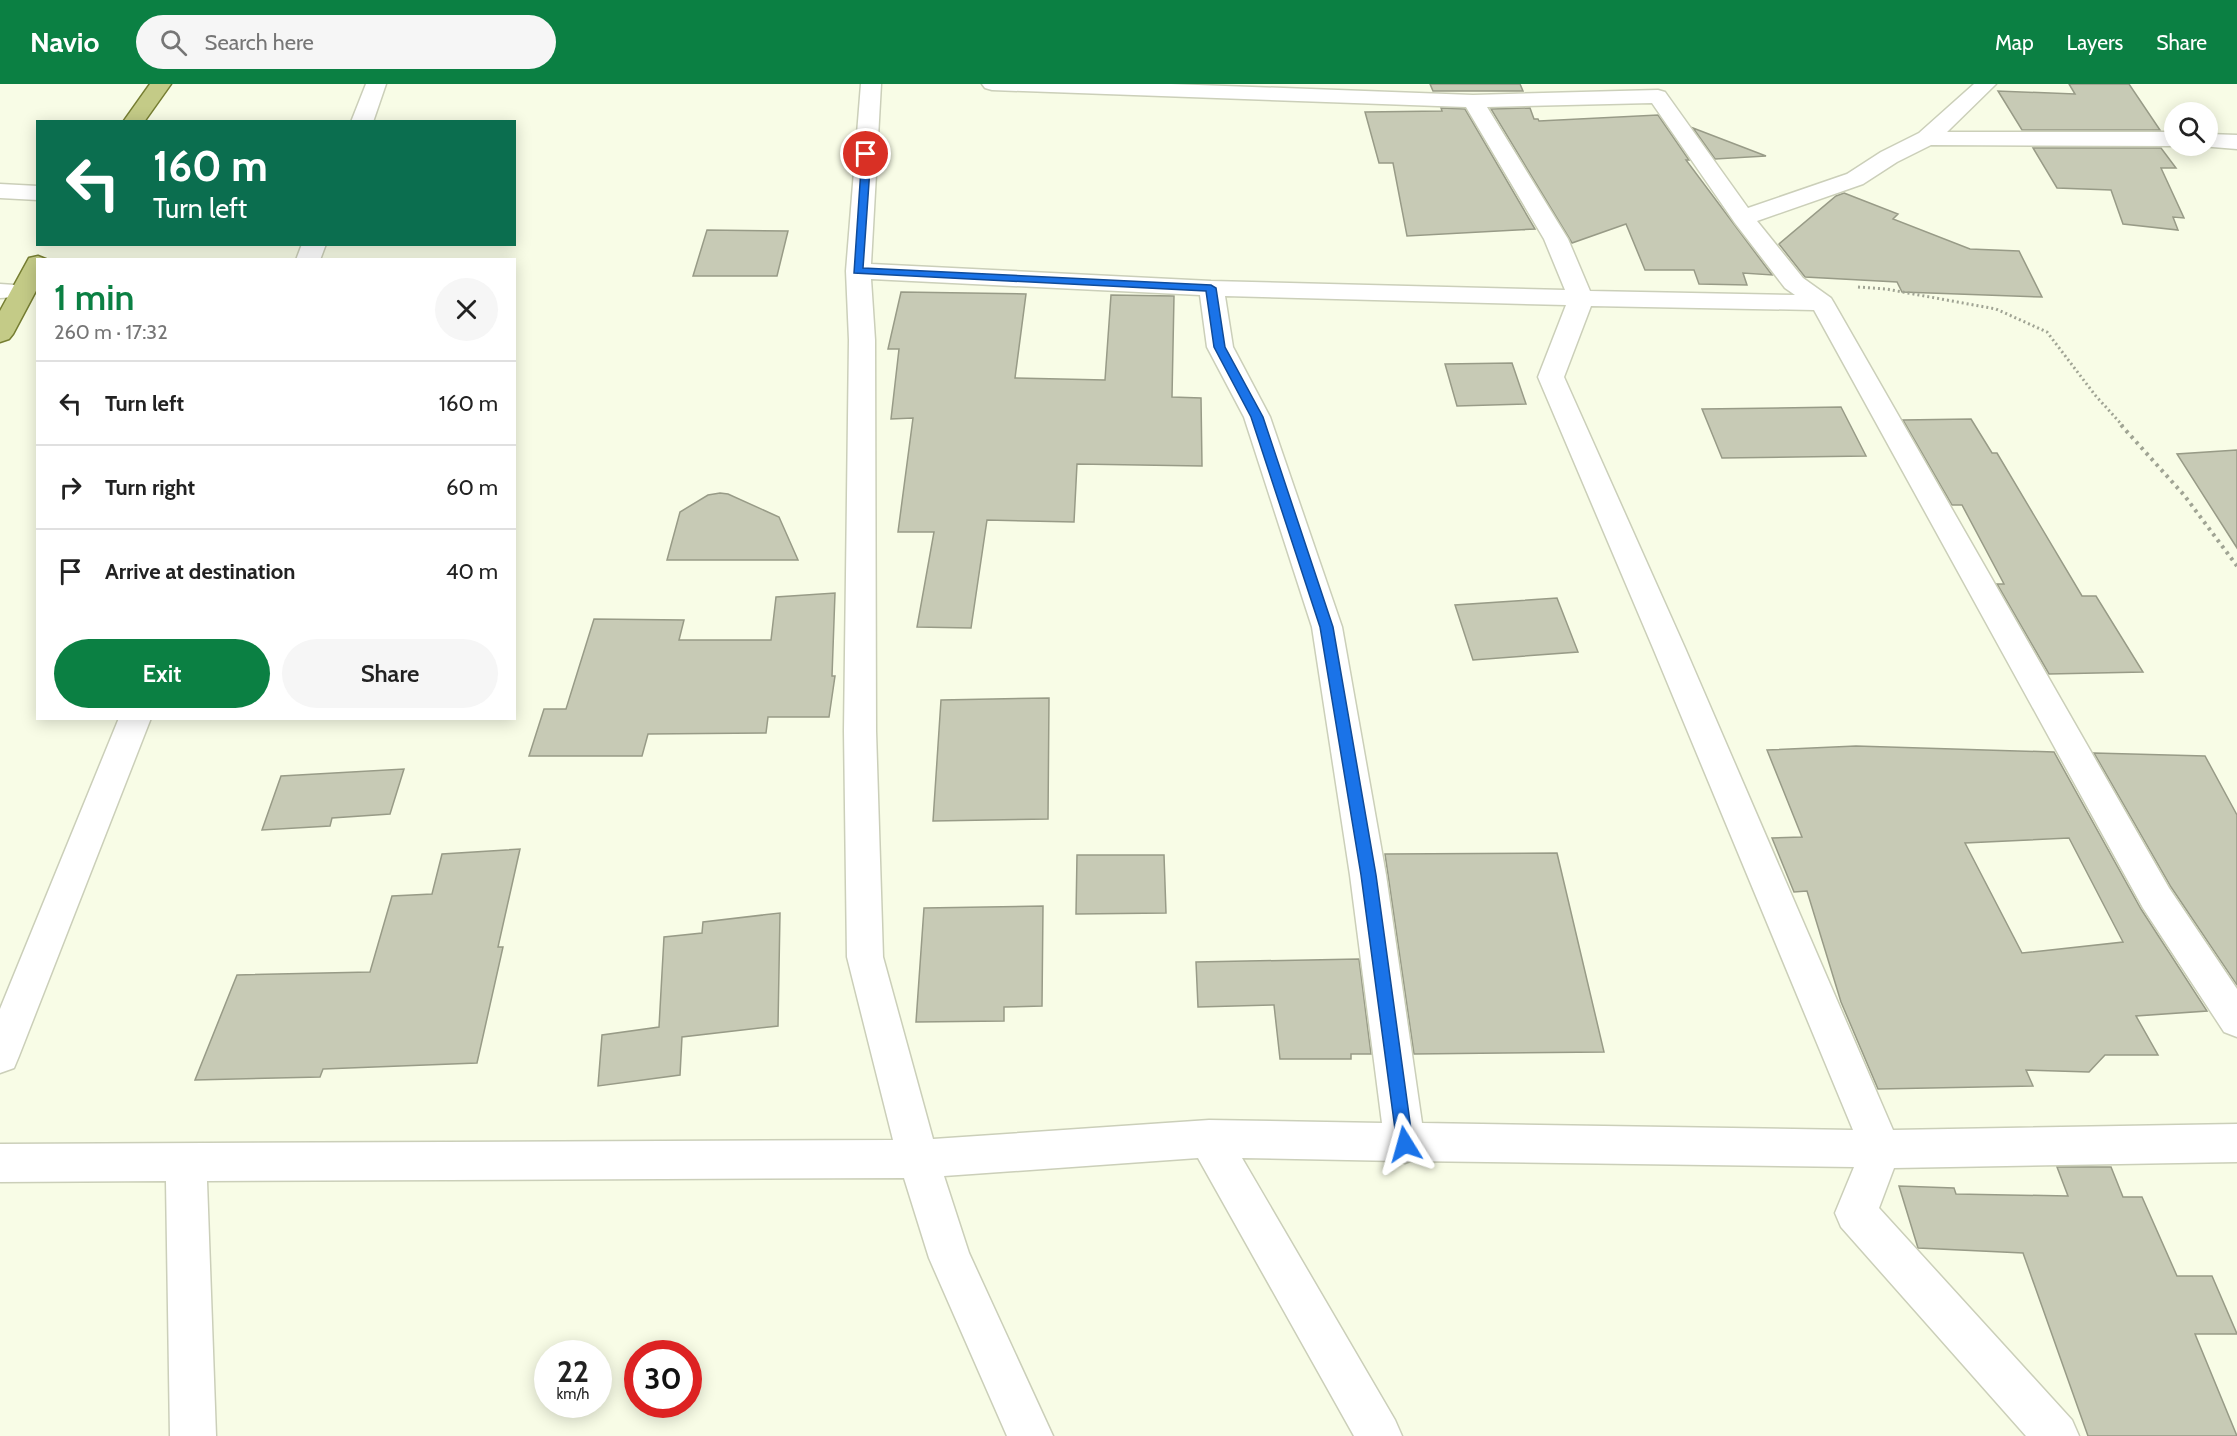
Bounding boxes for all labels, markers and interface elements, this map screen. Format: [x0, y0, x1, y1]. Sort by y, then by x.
search box [136, 15, 556, 69]
text: Navio [30, 25, 100, 59]
icon: search [157, 26, 190, 59]
text: Search here [205, 29, 314, 56]
text: Map [1995, 30, 2034, 55]
text: Layers [2067, 30, 2123, 55]
text: Share [2156, 30, 2207, 55]
map controls [2164, 102, 2218, 156]
button: search [2164, 102, 2218, 156]
pin [840, 128, 891, 179]
icon: arrive [849, 137, 882, 170]
text: 160 m [153, 140, 268, 192]
icon: left [54, 144, 132, 222]
text: Turn left [153, 192, 247, 225]
text: 1 min [54, 275, 134, 319]
button: close [435, 278, 498, 341]
text: 260 m · 17:32 [54, 320, 168, 344]
icon: left [54, 387, 87, 420]
text: Turn left [105, 390, 184, 417]
text: 160 m [439, 390, 498, 417]
icon: right [54, 471, 87, 504]
text: Turn right [105, 474, 195, 501]
text: 60 m [446, 474, 498, 501]
icon: arrive [54, 555, 87, 588]
text: Arrive at destination [105, 558, 295, 585]
text: 40 m [446, 558, 498, 585]
button: Exit [54, 639, 270, 708]
button: Share [282, 639, 498, 708]
position arrow [1373, 1112, 1437, 1176]
speed limit sign: 30 [624, 1340, 702, 1418]
text: 22 [557, 1353, 589, 1390]
text: km/h [557, 1385, 589, 1403]

